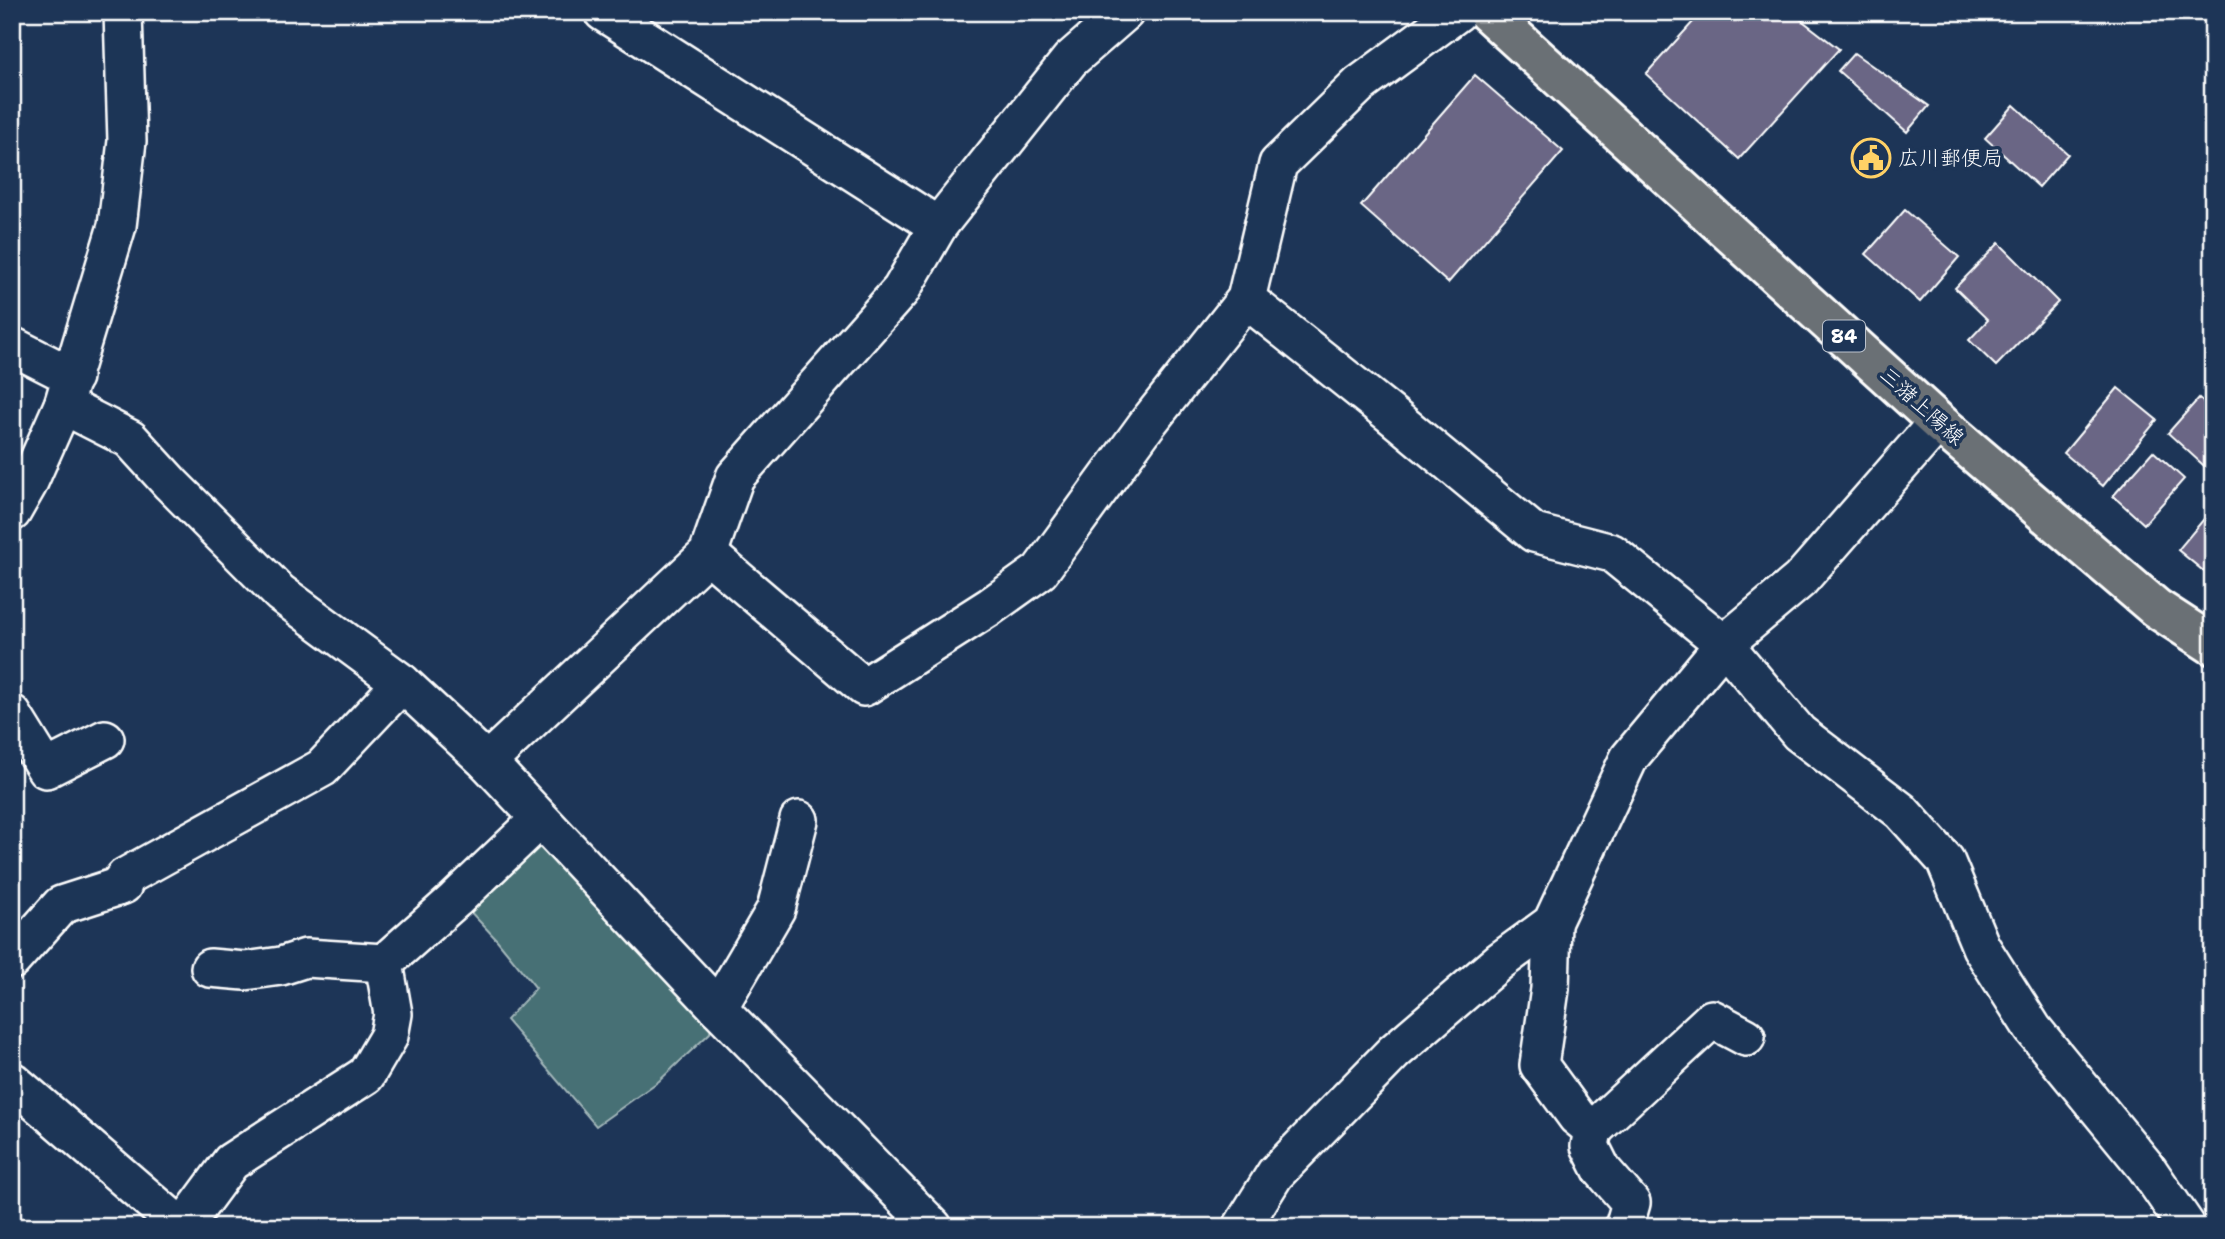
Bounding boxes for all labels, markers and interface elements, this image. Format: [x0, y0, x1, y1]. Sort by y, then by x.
public building icon: 広川郵便局 [1850, 137, 1892, 179]
place label: 広川郵便局 [1898, 144, 2003, 172]
road number: 84 [1823, 320, 1865, 352]
street label: 三潴上陽線 [1874, 360, 1970, 452]

